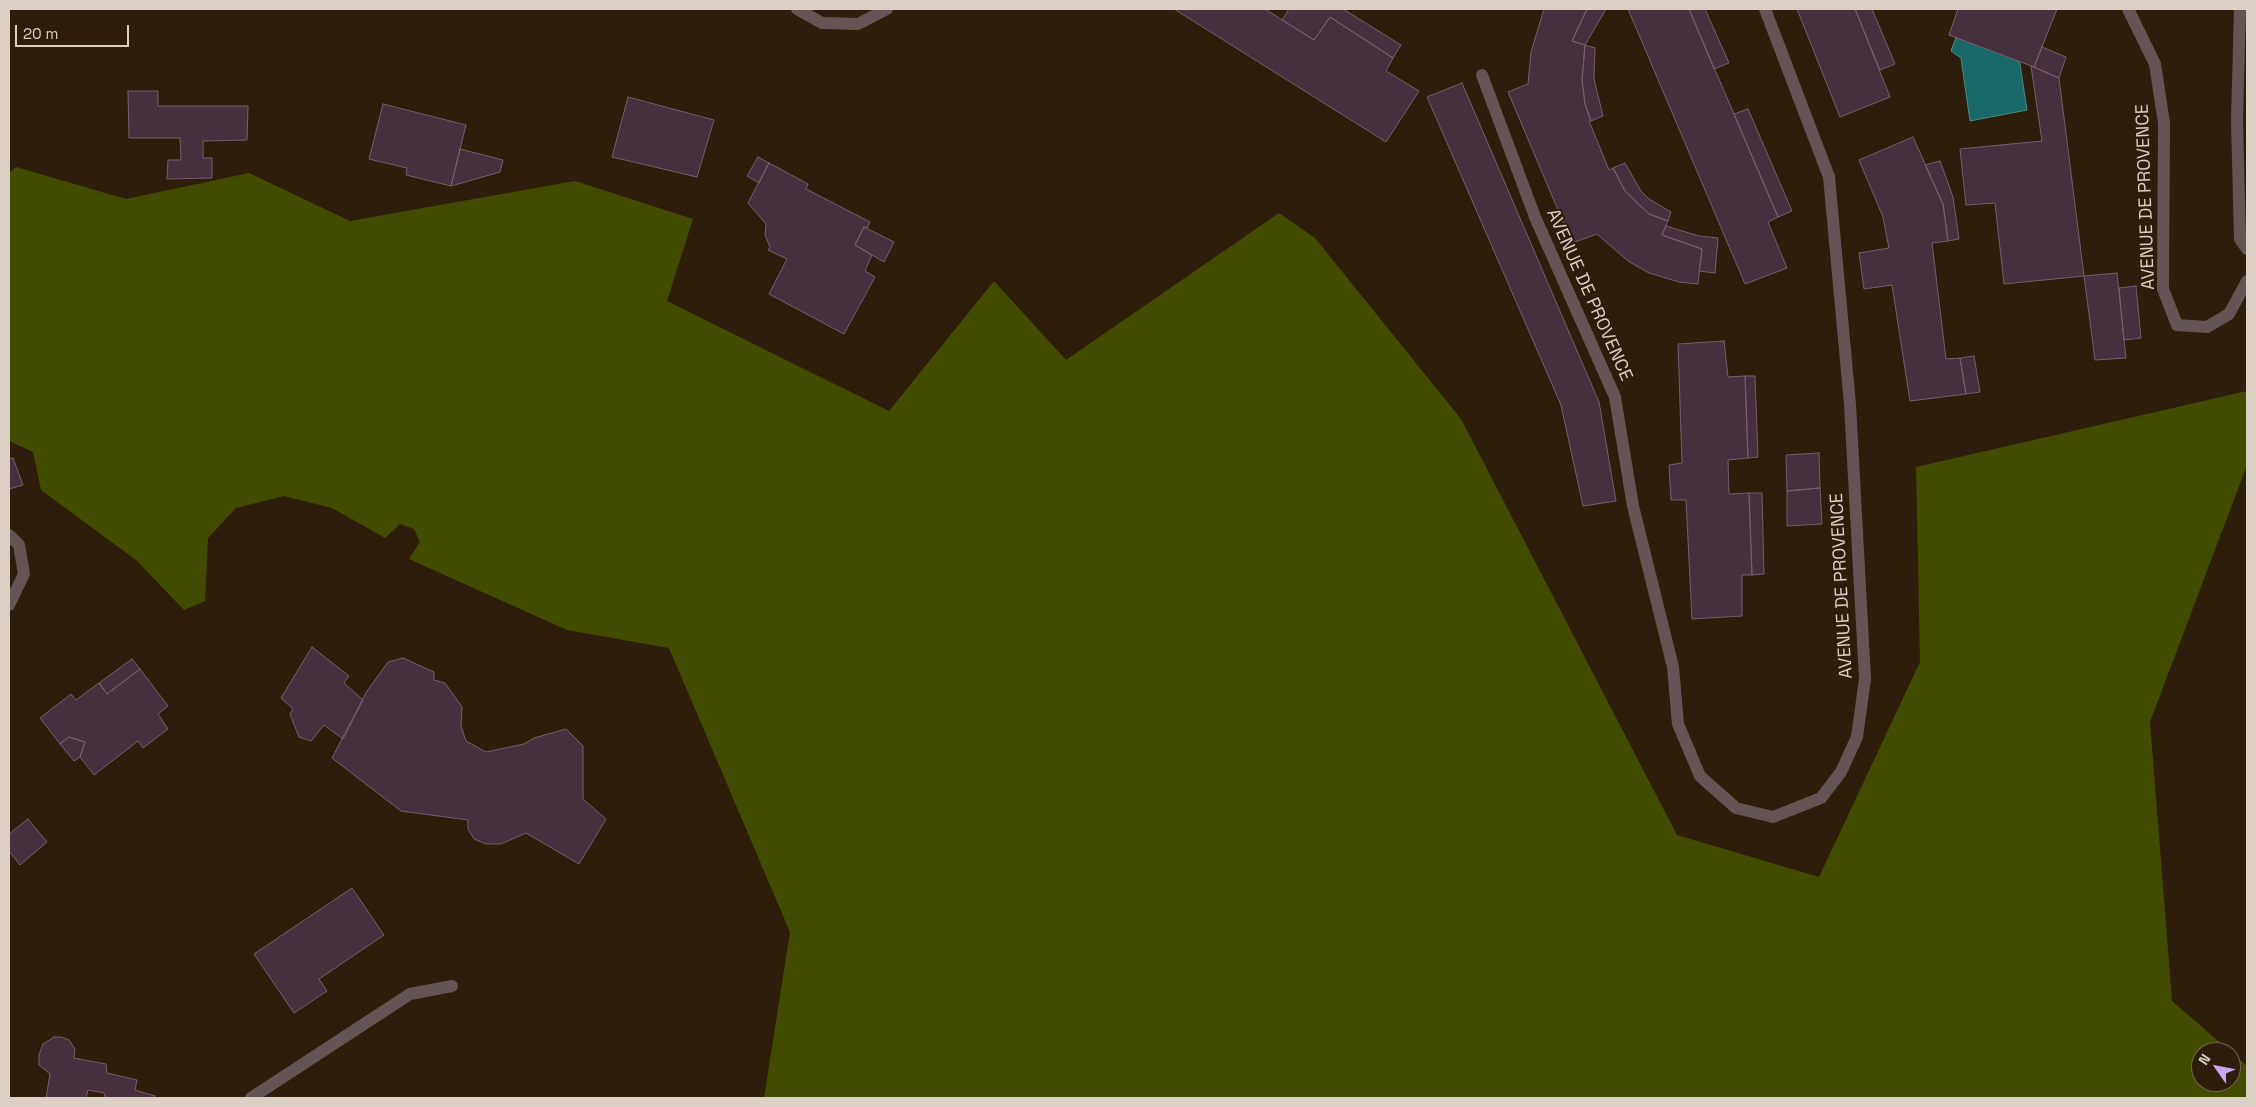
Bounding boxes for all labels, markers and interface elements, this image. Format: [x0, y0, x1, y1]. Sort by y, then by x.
scale bar [18, 15, 131, 47]
text: 20 m [23, 24, 58, 43]
street label: AVENUE DE PROVENCE [2132, 104, 2160, 290]
street label: AVENUE DE PROVENCE [1541, 206, 1637, 384]
street label: AVENUE DE PROVENCE [1826, 493, 1858, 679]
north arrow [2191, 1042, 2241, 1092]
text: N [2194, 1051, 2214, 1068]

